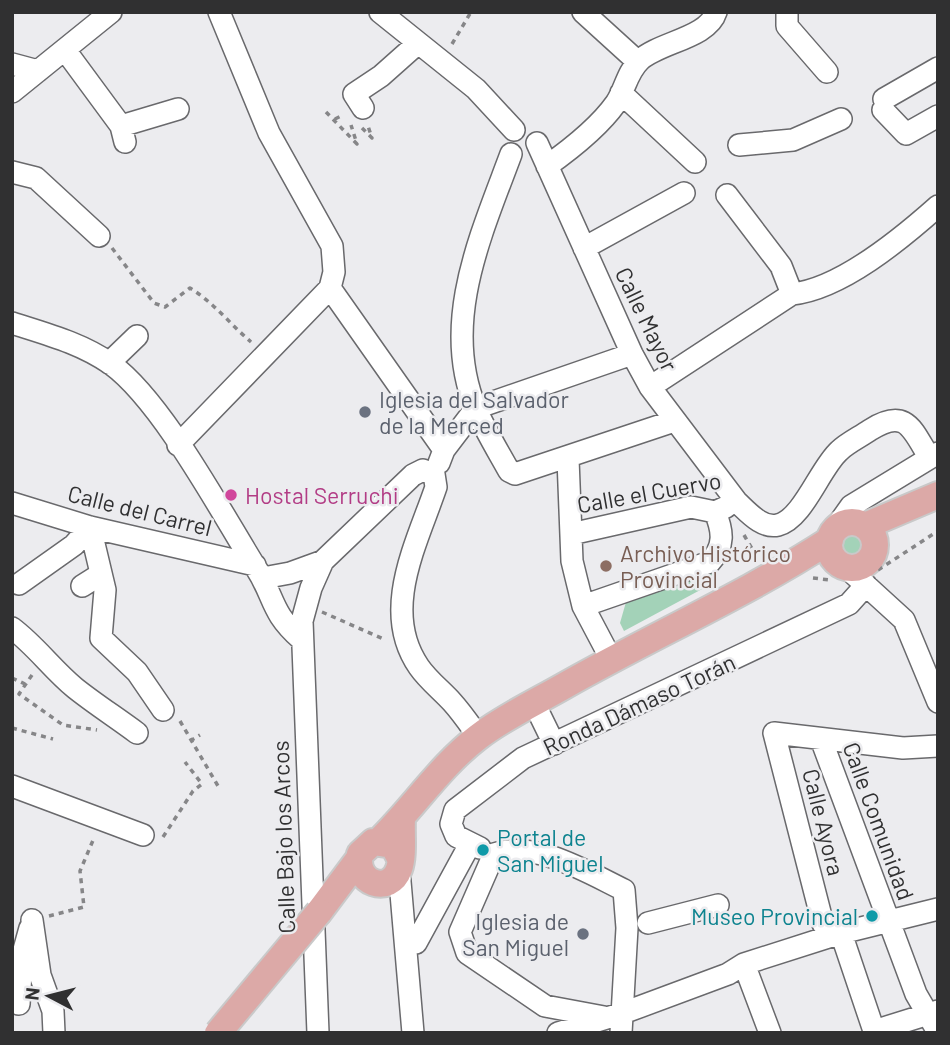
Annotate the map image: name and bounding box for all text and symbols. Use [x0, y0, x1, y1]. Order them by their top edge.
street label: Calle Mayor [610, 262, 684, 376]
place label: Iglesia del Salvador de la Merced [379, 385, 570, 439]
marker: Iglesia del Salvador de la Merced [357, 404, 373, 420]
street label: Calle el Cuervo [575, 466, 723, 518]
street label: Calle del Carrel [65, 479, 215, 541]
place label: Hostal Serruchi [245, 481, 399, 509]
marker: Hostal Serruchi [223, 487, 239, 503]
place label: Archivo Histórico Provincial [620, 539, 791, 593]
marker: Archivo Histórico Provincial [598, 558, 614, 574]
street label: Ronda Dámaso Torán [538, 647, 740, 761]
street label: Calle Comunidad [837, 738, 921, 904]
street label: Calle Bajo los Arcos [266, 740, 300, 934]
street label: Calle Ayora [797, 766, 851, 878]
place label: Portal de San Miguel [497, 823, 604, 877]
marker: Portal de San Miguel [475, 842, 491, 858]
place label: Museo Provincial [691, 902, 858, 930]
place label: Iglesia de San Miguel [462, 907, 569, 961]
marker: Museo Provincial [864, 908, 880, 924]
marker: Iglesia de San Miguel [575, 926, 591, 942]
north arrow [14, 961, 84, 1031]
text: N [19, 986, 44, 1002]

